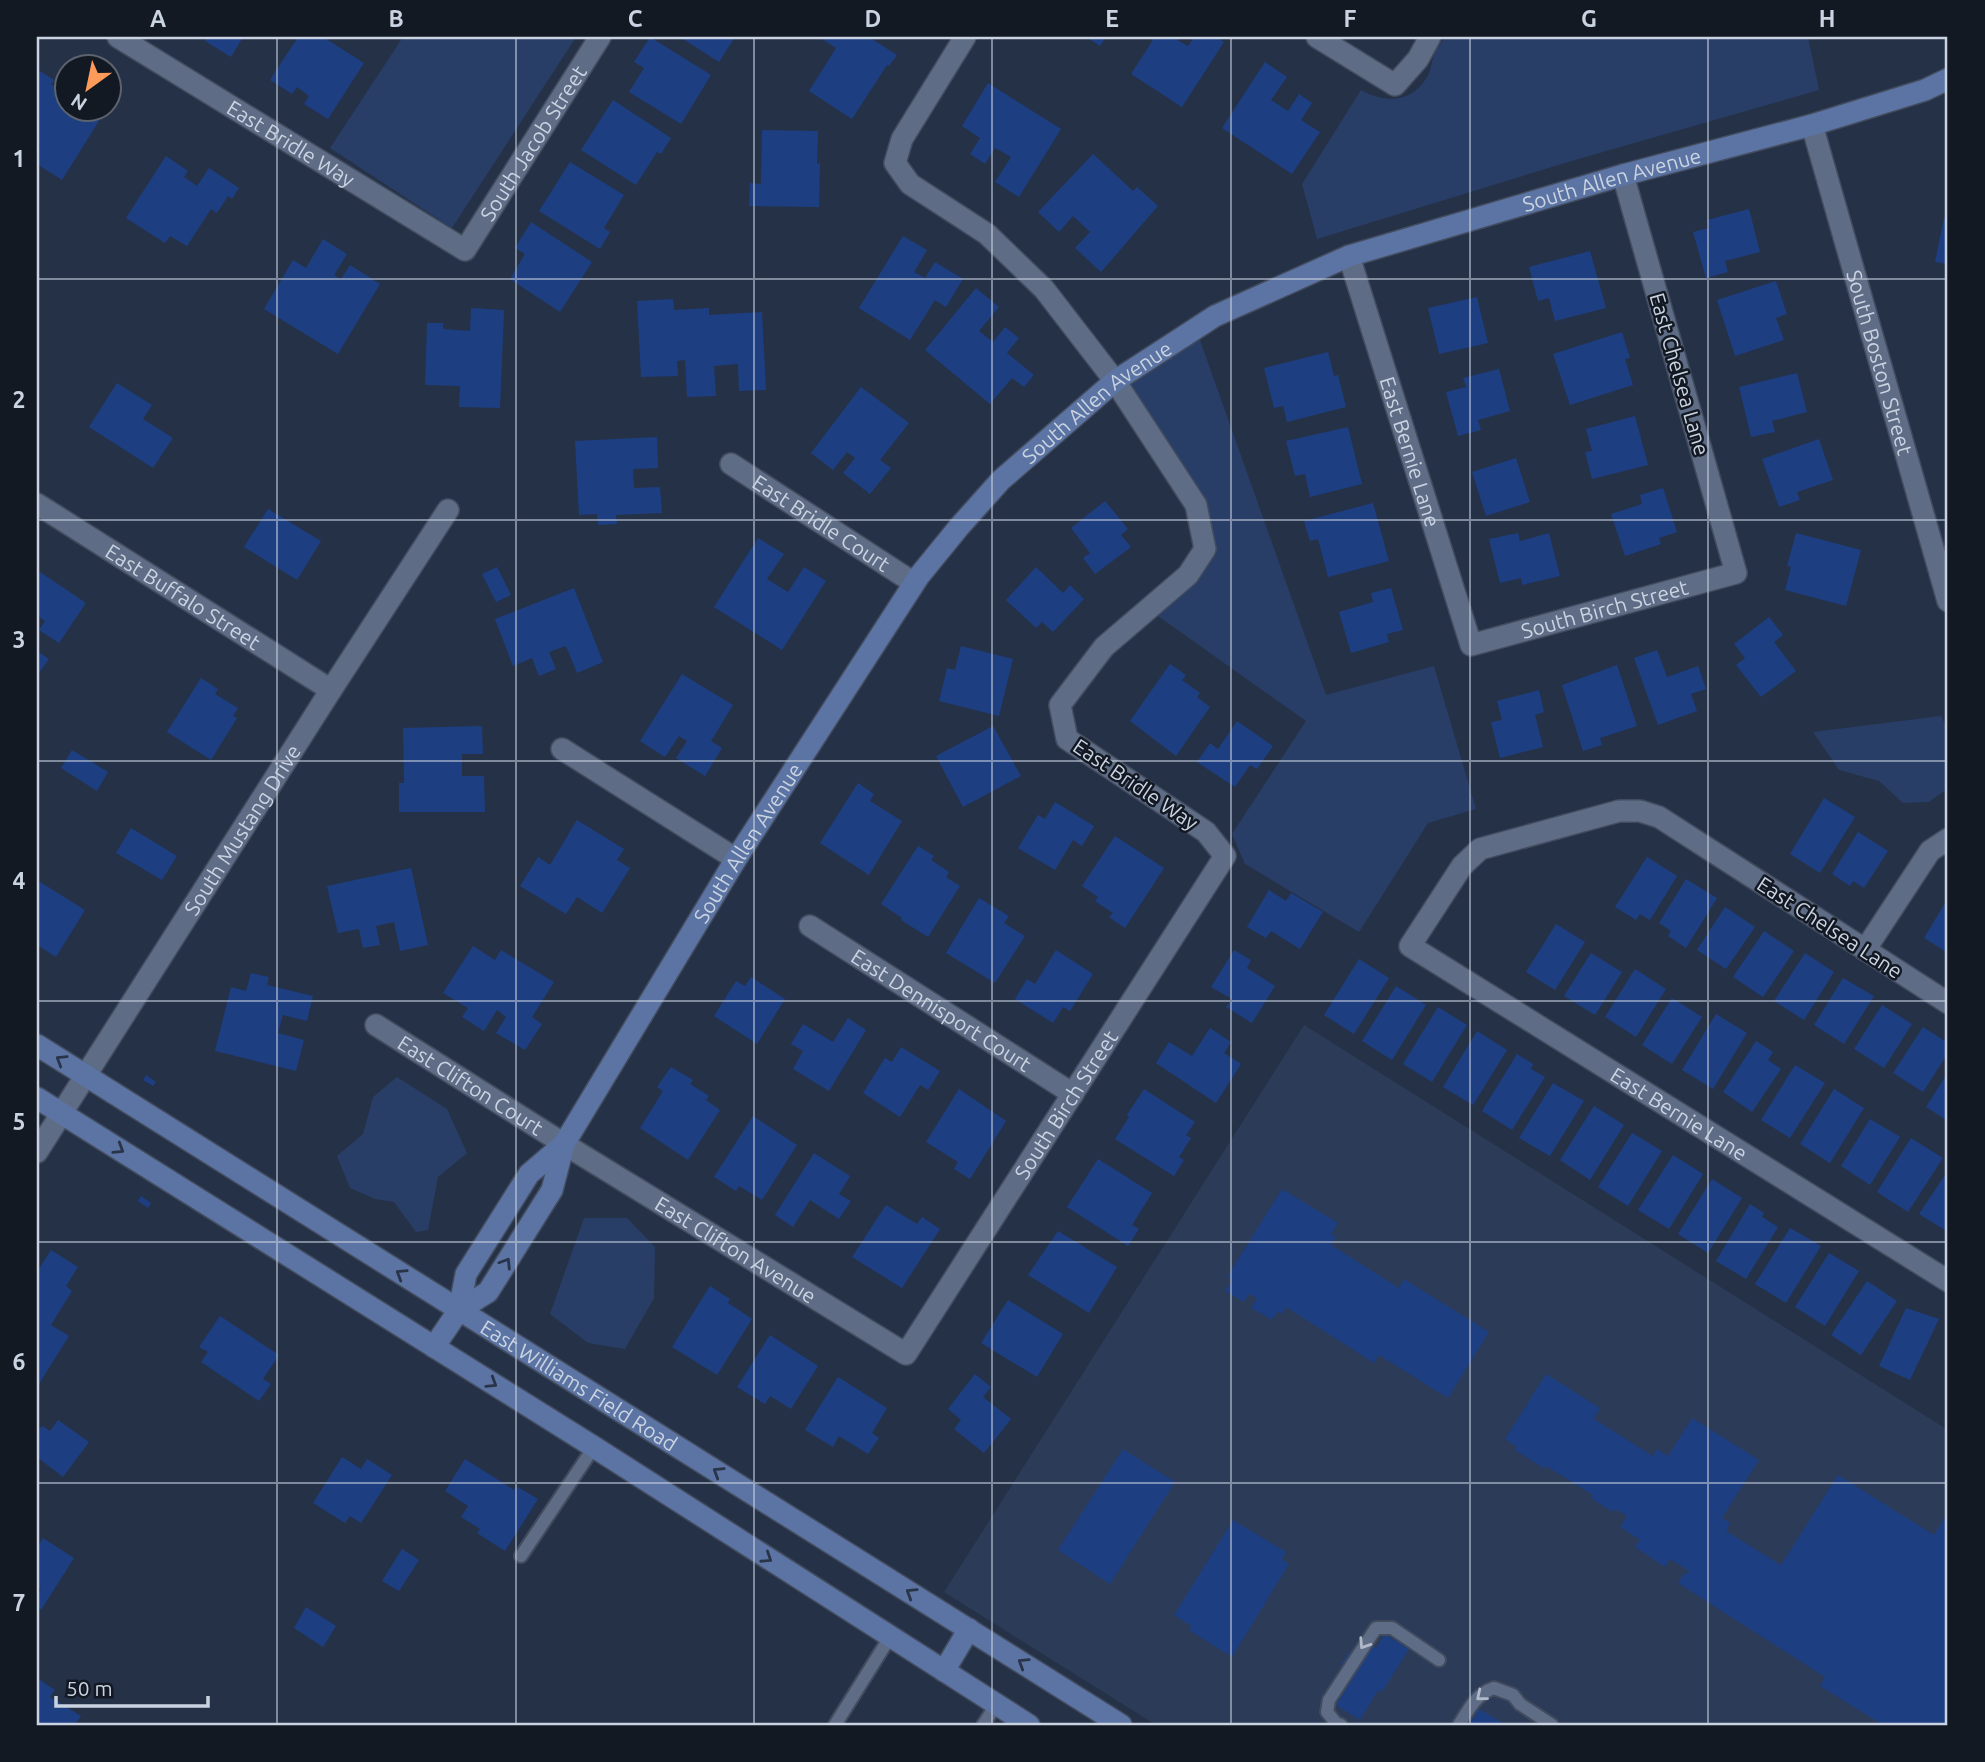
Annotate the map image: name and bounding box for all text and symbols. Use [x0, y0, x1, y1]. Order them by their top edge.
text: A [150, 6, 166, 31]
text: B [388, 6, 404, 31]
text: C [628, 6, 643, 31]
text: D [865, 6, 881, 31]
text: E [1105, 6, 1119, 31]
text: F [1344, 6, 1357, 31]
text: G [1581, 6, 1597, 31]
text: H [1819, 6, 1835, 31]
north arrow [52, 52, 122, 122]
street label: South Jacob Street [475, 61, 591, 225]
text: N [67, 89, 91, 115]
street label: East Bridle Way [223, 95, 359, 191]
street label: South Allen Avenue [1520, 143, 1703, 216]
text: 1 [13, 146, 25, 171]
street label: South Boston Street [1842, 267, 1918, 458]
street label: East Chelsea Lane [1645, 290, 1715, 458]
street label: South Allen Avenue [1017, 336, 1176, 468]
street label: East Bernie Lane [1376, 373, 1445, 530]
text: 2 [13, 387, 25, 412]
street label: East Bridle Court [748, 470, 895, 576]
street label: East Buffalo Street [101, 539, 265, 654]
street label: South Birch Street [1518, 575, 1691, 643]
text: 3 [13, 627, 25, 652]
street label: East Bridle Way [1069, 733, 1203, 835]
street label: South Mustang Drive [179, 740, 305, 919]
street label: South Allen Avenue [688, 758, 807, 927]
text: 4 [13, 868, 26, 893]
street label: East Chelsea Lane [1753, 871, 1907, 983]
street label: East Dennisport Court [847, 944, 1036, 1076]
street label: South Birch Street [1009, 1026, 1122, 1184]
street label: East Clifton Court [394, 1030, 548, 1140]
one-way arrow [55, 1055, 68, 1068]
street label: East Bernie Lane [1607, 1062, 1752, 1165]
text: 5 [13, 1109, 25, 1134]
one-way arrow [111, 1141, 124, 1154]
street label: East Clifton Avenue [651, 1191, 821, 1308]
one-way arrow [498, 1258, 511, 1271]
one-way arrow [396, 1269, 409, 1282]
street label: East Williams Field Road [476, 1314, 682, 1456]
text: 6 [13, 1349, 26, 1374]
one-way arrow [484, 1375, 497, 1388]
one-way arrow [713, 1468, 726, 1481]
one-way arrow [759, 1549, 772, 1562]
one-way arrow [905, 1589, 918, 1602]
text: 7 [13, 1590, 25, 1615]
one-way arrow [1360, 1636, 1373, 1649]
one-way arrow [1017, 1659, 1030, 1672]
scale bar [56, 1664, 208, 1708]
text: 50 m [66, 1676, 113, 1700]
one-way arrow [1477, 1688, 1489, 1701]

